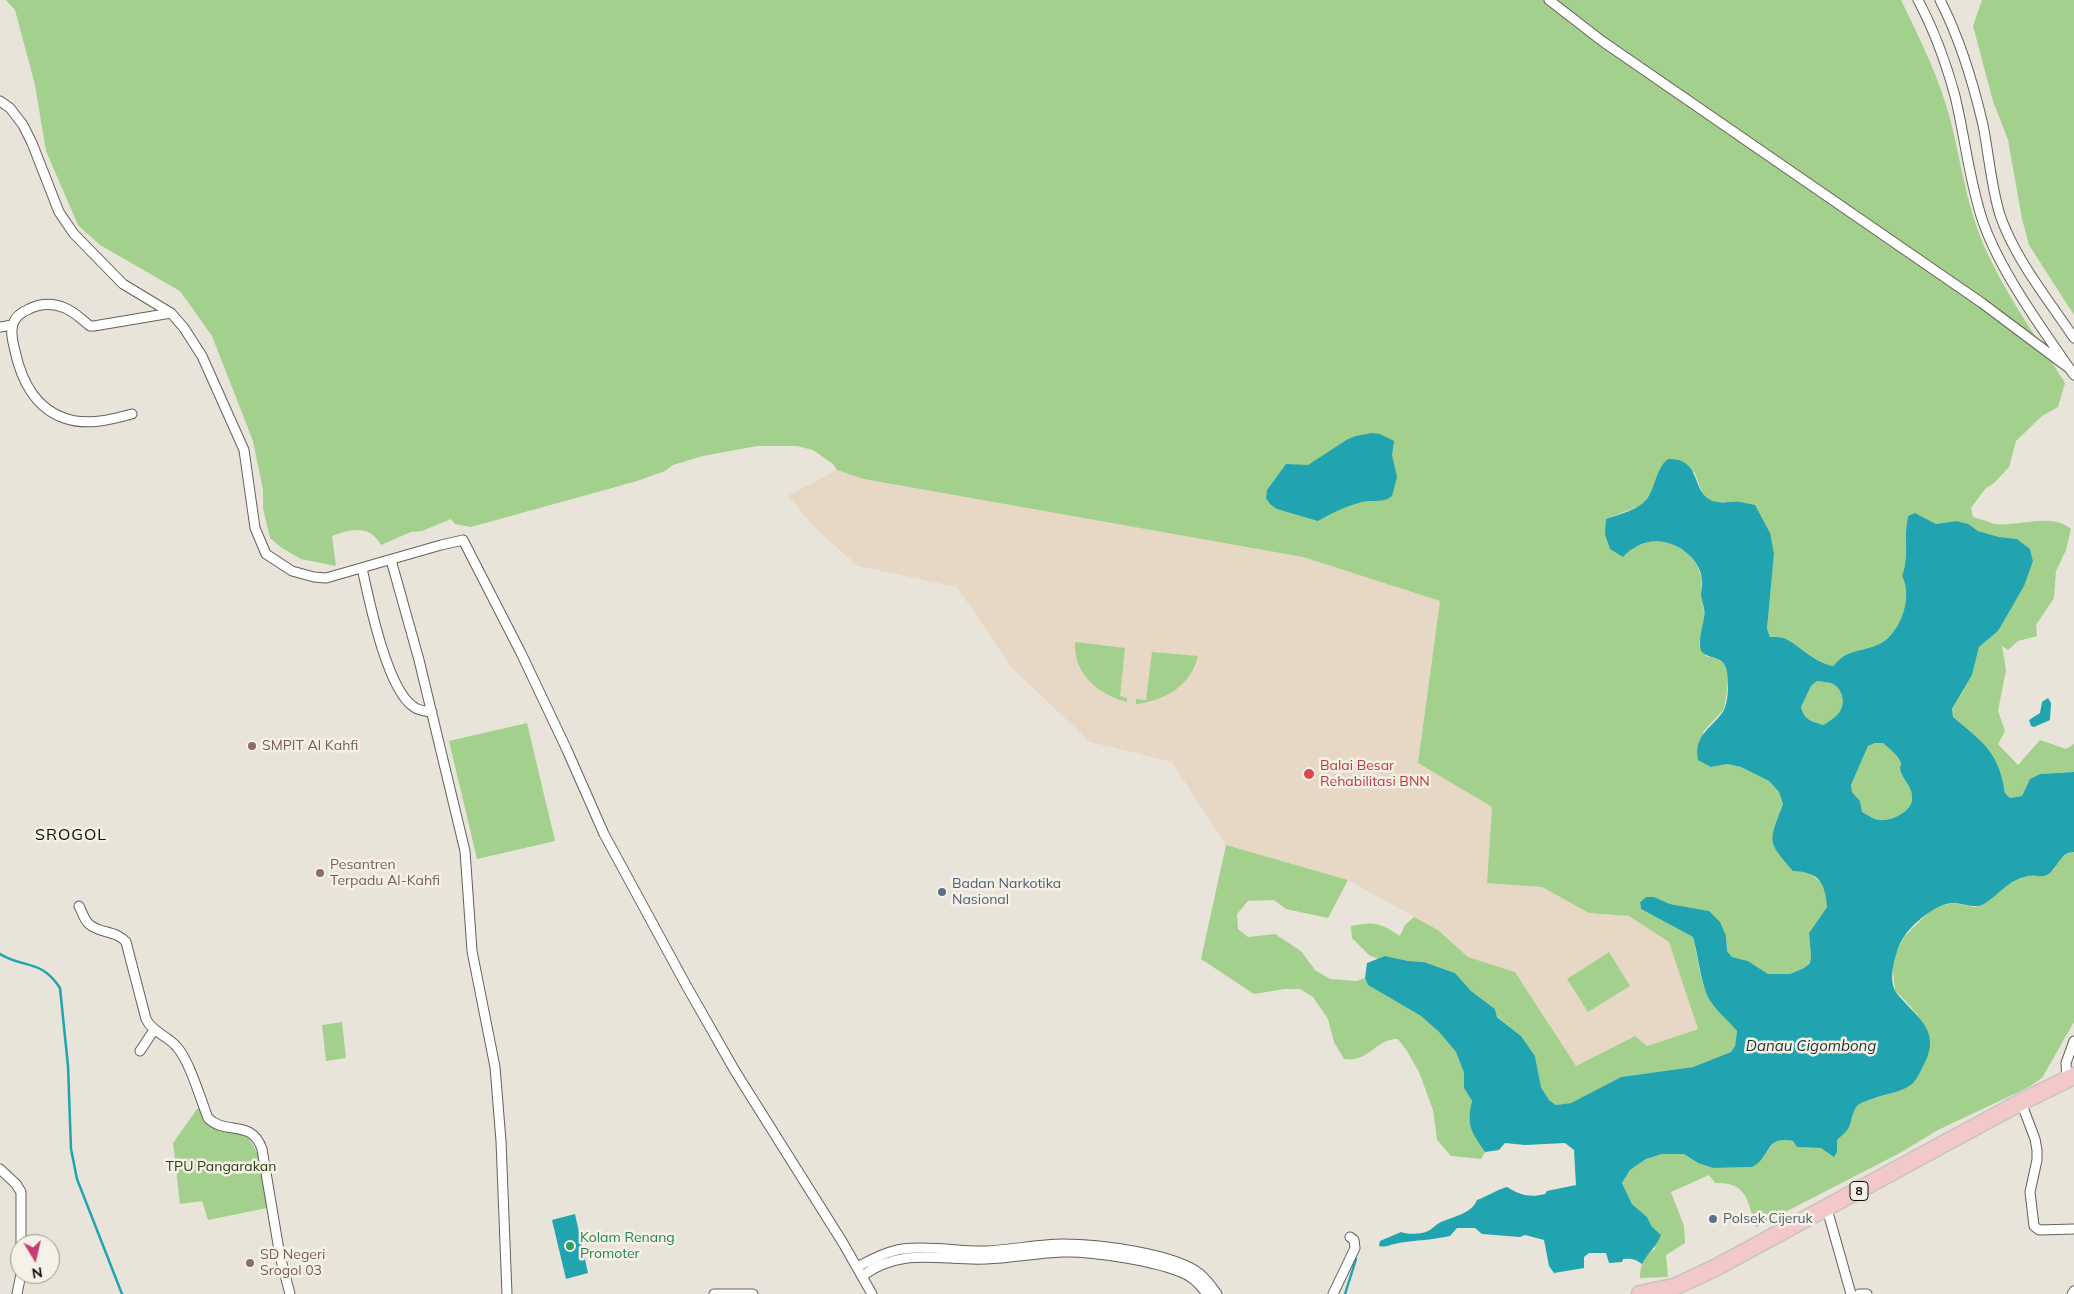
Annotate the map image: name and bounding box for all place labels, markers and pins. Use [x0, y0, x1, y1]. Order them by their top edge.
place label: SMPIT Al Kahfi [262, 738, 358, 754]
marker: SMPIT Al Kahfi [246, 740, 258, 752]
place label: Balai Besar Rehabilitasi BNN [1320, 758, 1430, 790]
marker: Balai Besar Rehabilitasi BNN [1302, 767, 1316, 781]
place label: Pesantren Terpadu Al-Kahfi [330, 857, 440, 890]
marker: Pesantren Terpadu Al-Kahfi [314, 867, 326, 879]
place label: Badan Narkotika Nasional [952, 876, 1061, 909]
marker: Badan Narkotika Nasional [936, 886, 948, 898]
place label: Polsek Cijeruk [1723, 1211, 1813, 1227]
marker: Polsek Cijeruk [1707, 1213, 1719, 1225]
place label: Kolam Renang Promoter [580, 1230, 675, 1262]
marker: Kolam Renang Promoter [564, 1240, 576, 1252]
place label: SD Negeri Srogol 03 [260, 1247, 325, 1280]
marker: SD Negeri Srogol 03 [244, 1257, 256, 1269]

